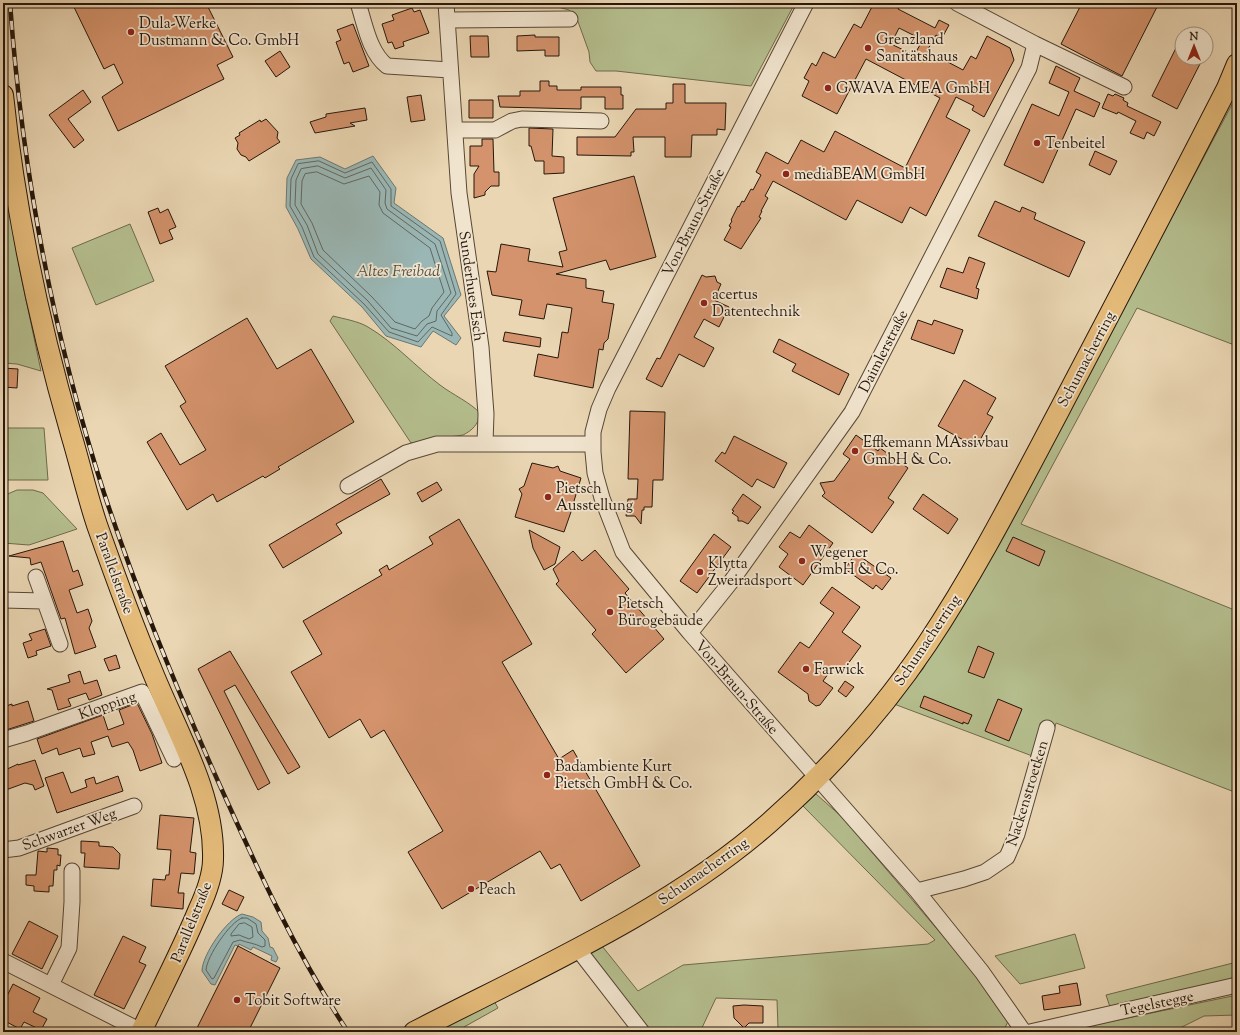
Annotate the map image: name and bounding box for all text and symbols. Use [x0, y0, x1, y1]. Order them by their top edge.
place label: Dula-Werke Dustmann & Co. GmbH [139, 14, 299, 52]
north arrow [1174, 26, 1214, 66]
marker: Dula-Werke Dustmann & Co. GmbH [126, 27, 136, 37]
text: N [1189, 29, 1199, 45]
place label: Grenzland Sanitätshaus [876, 30, 958, 68]
marker: Grenzland Sanitätshaus [863, 43, 873, 53]
place label: GWAVA EMEA GmbH [836, 79, 990, 100]
marker: GWAVA EMEA GmbH [823, 83, 833, 93]
place label: Tenbeitel [1045, 134, 1106, 155]
marker: Tenbeitel [1032, 138, 1042, 148]
street label: Von-Braun-Straße [658, 165, 731, 280]
place label: mediaBEAM GmbH [794, 165, 925, 186]
marker: mediaBEAM GmbH [781, 169, 791, 179]
street label: Sunderhues Esch [452, 230, 489, 343]
water label: Altes Freibad [356, 261, 440, 284]
place label: acertus Datentechnik [712, 285, 800, 323]
marker: acertus Datentechnik [699, 298, 709, 308]
street label: Daimlerstraße [854, 307, 914, 397]
street label: Schumacherring [1053, 308, 1121, 411]
place label: Effkemann MAssivbau GmbH & Co. [863, 433, 1009, 471]
marker: Effkemann MAssivbau GmbH & Co. [850, 446, 860, 456]
place label: Pietsch Ausstellung [556, 479, 633, 517]
marker: Pietsch Ausstellung [543, 492, 553, 502]
street label: Parallelstraße [89, 530, 138, 617]
place label: Wegener GmbH & Co. [810, 543, 898, 581]
place label: Klytta Zweiradsport [708, 554, 792, 592]
marker: Wegener GmbH & Co. [797, 556, 807, 566]
marker: Klytta Zweiradsport [695, 567, 705, 577]
street label: Schumacherring [890, 591, 967, 691]
place label: Pietsch Bürogebäude [618, 594, 703, 632]
marker: Pietsch Bürogebäude [605, 607, 615, 617]
street label: Von-Braun-Straße [689, 636, 783, 740]
place label: Farwick [814, 660, 865, 681]
marker: Farwick [801, 664, 811, 674]
street label: Klopping [76, 687, 139, 726]
street label: Nackenstroetken [1002, 738, 1055, 849]
place label: Badambiente Kurt Pietsch GmbH & Co. [555, 757, 693, 795]
marker: Badambiente Kurt Pietsch GmbH & Co. [542, 770, 552, 780]
street label: Schwarzer Weg [19, 804, 120, 857]
street label: Schumacherring [654, 833, 753, 911]
street label: Parallelstraße [167, 879, 218, 966]
place label: Peach [479, 880, 516, 901]
marker: Peach [466, 884, 476, 894]
street label: Tegelstegge [1119, 986, 1196, 1022]
place label: Tobit Software [245, 991, 341, 1012]
marker: Tobit Software [232, 995, 242, 1005]

